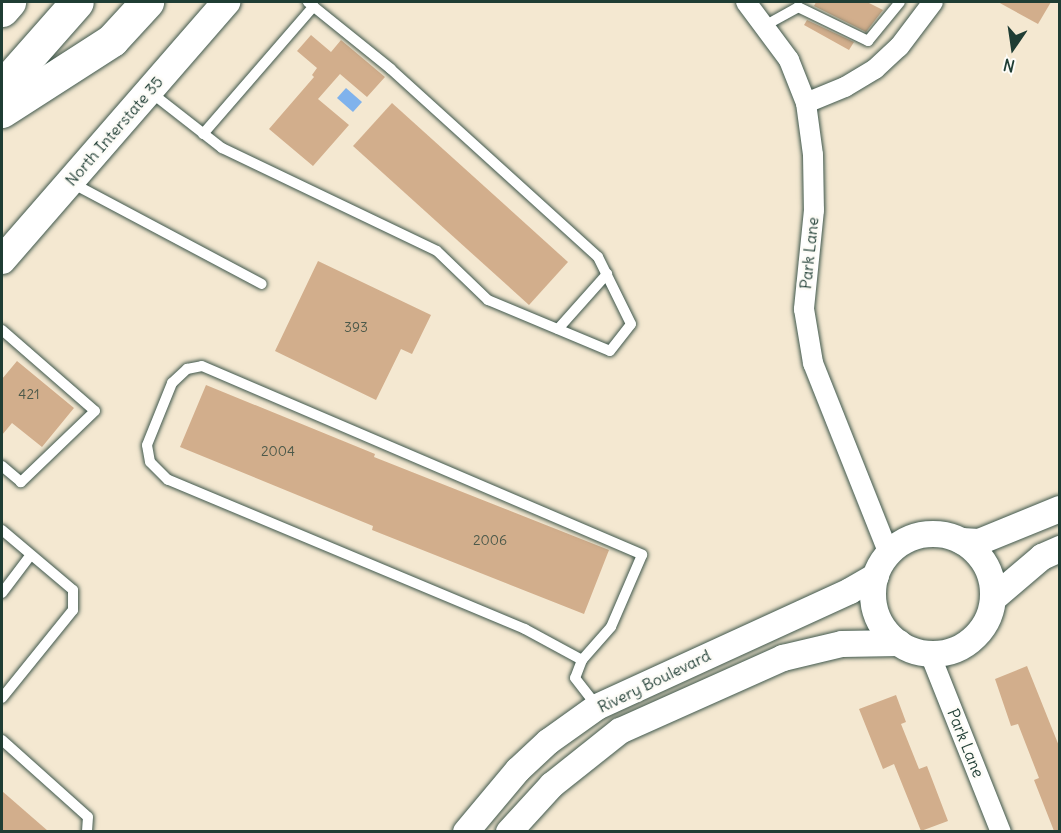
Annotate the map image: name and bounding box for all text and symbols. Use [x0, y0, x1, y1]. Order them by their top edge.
north arrow [983, 18, 1043, 78]
text: N [1001, 55, 1017, 77]
street label: North Interstate 35 [61, 72, 167, 190]
street label: Park Lane [796, 216, 822, 290]
house number: 393 [344, 319, 368, 335]
house number: 421 [18, 386, 40, 402]
house number: 2004 [261, 443, 295, 459]
house number: 2006 [473, 532, 507, 548]
street label: Rivery Boulevard [594, 645, 714, 717]
street label: Park Lane [944, 706, 988, 780]

